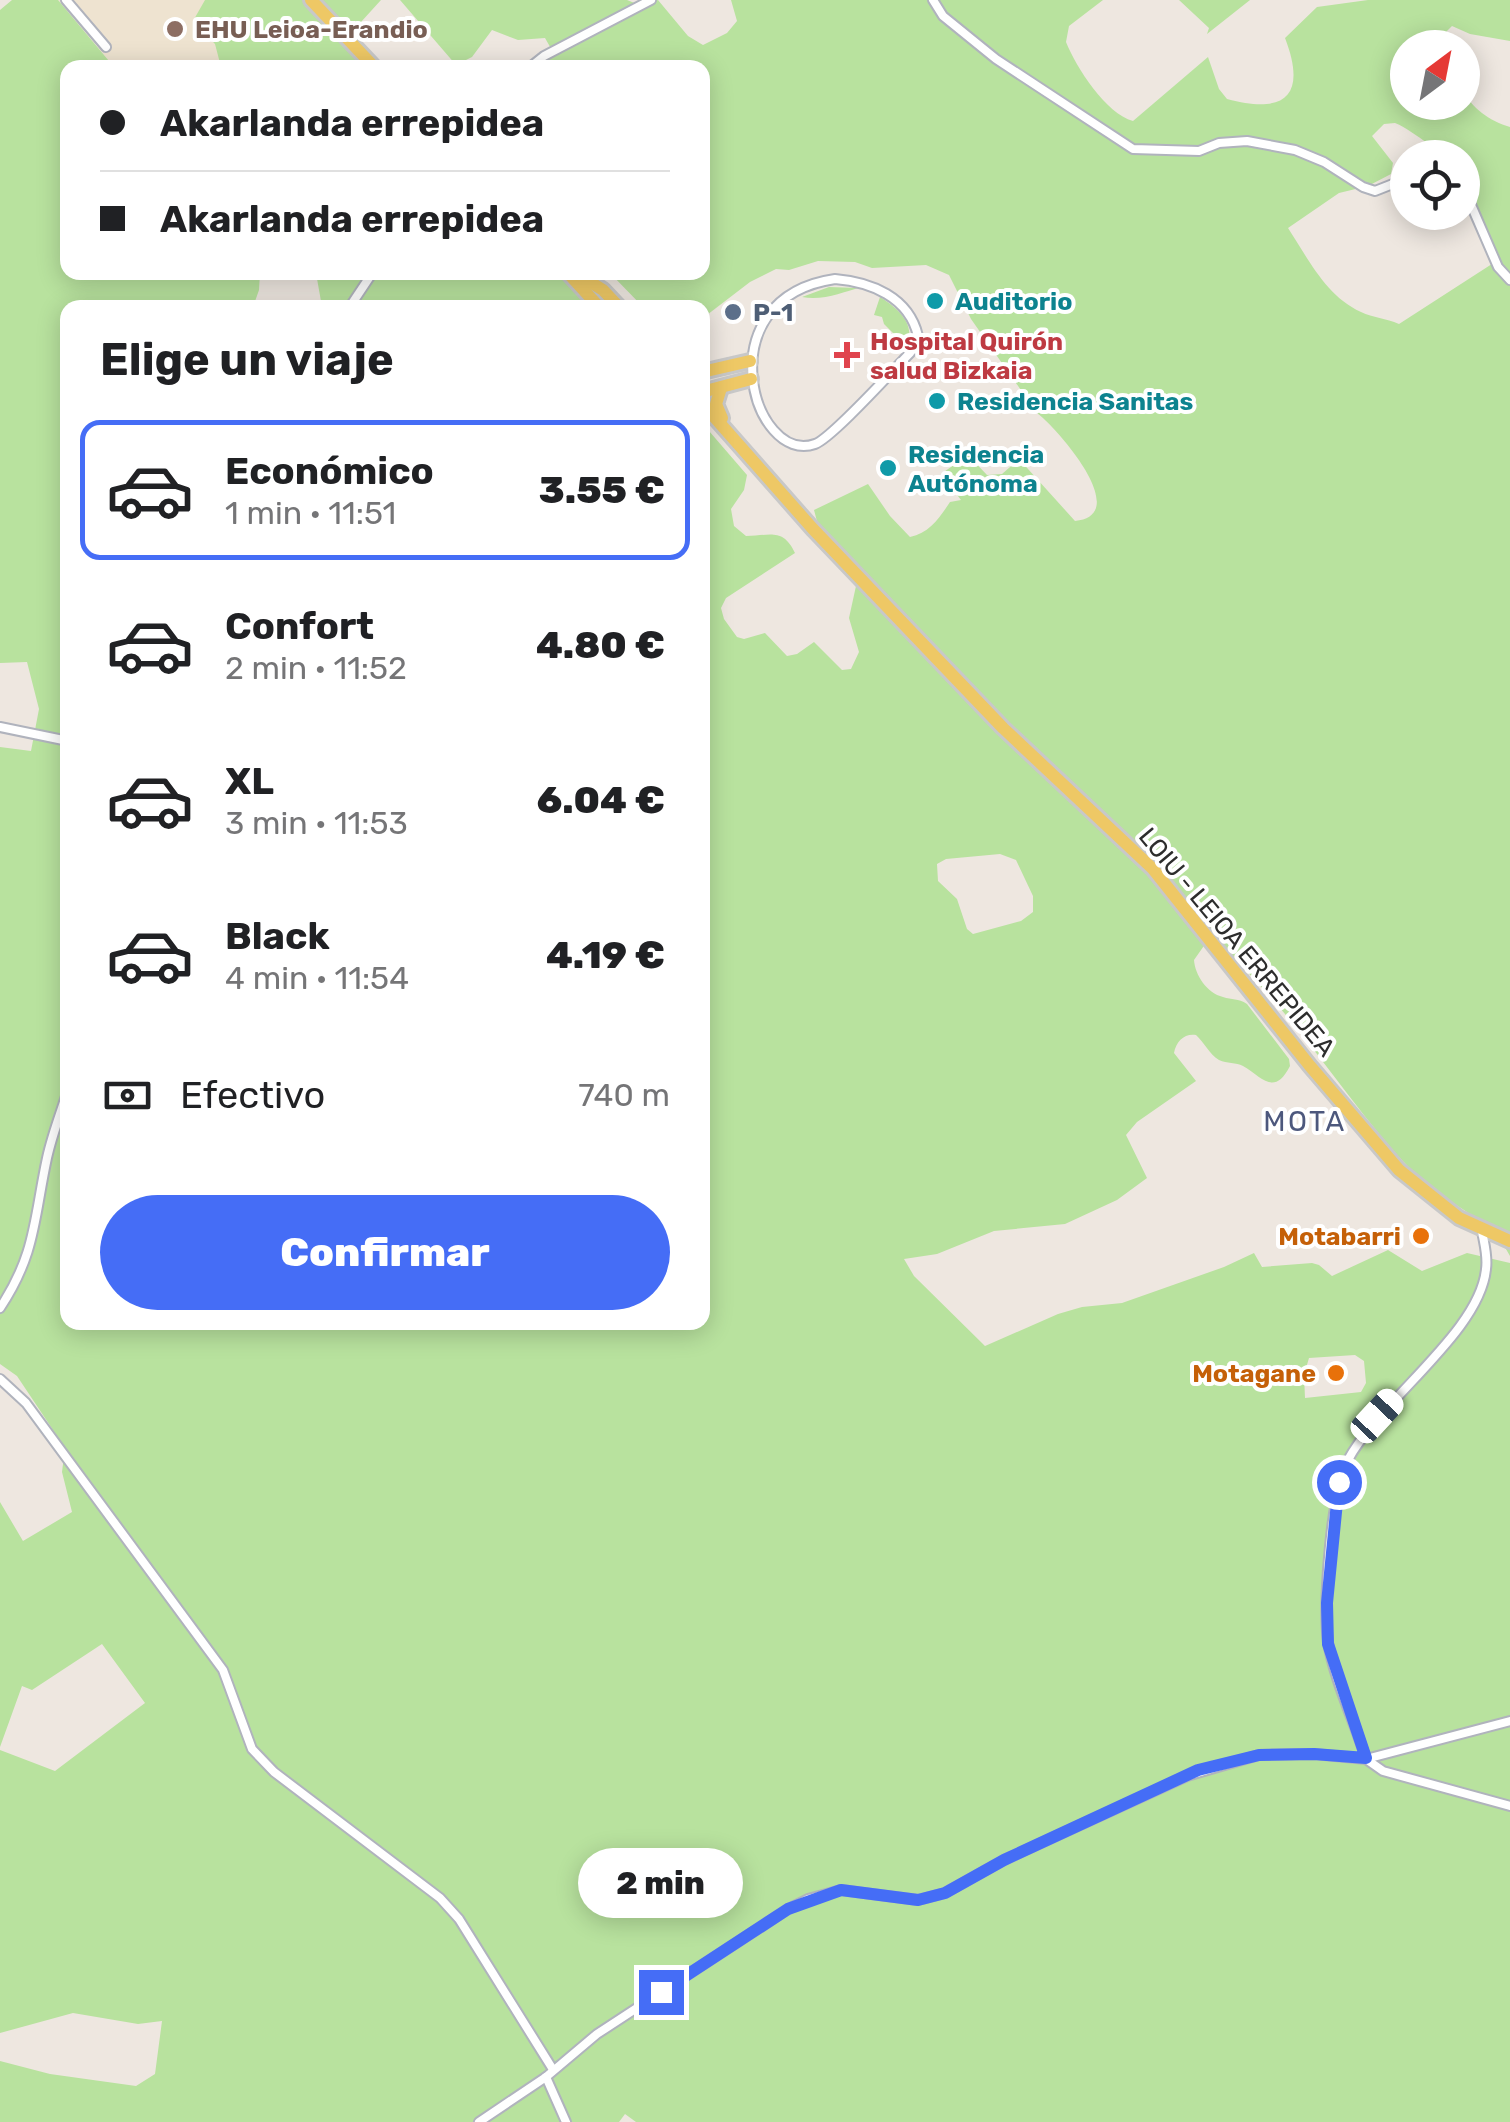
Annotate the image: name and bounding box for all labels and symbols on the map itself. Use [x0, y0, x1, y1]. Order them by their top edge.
place label: EHU Leioa-Erandio [195, 15, 428, 44]
marker: EHU Leioa-Erandio [164, 18, 186, 40]
north arrow [1390, 30, 1480, 120]
place label: Auditorio [955, 287, 1072, 316]
marker: Auditorio [924, 290, 946, 312]
place label: P-1 [753, 298, 793, 327]
marker: P-1 [722, 301, 744, 323]
place label: Hospital Quirón salud Bizkaia [870, 327, 1063, 385]
marker: Hospital Quirón salud Bizkaia [834, 342, 860, 368]
place label: Residencia Sanitas [957, 387, 1194, 416]
marker: Residencia Sanitas [926, 390, 948, 412]
place label: Residencia Autónoma [908, 440, 1044, 498]
marker: Residencia Autónoma [877, 457, 899, 479]
street label: LOIU - LEIOA ERREPIDEA [1133, 822, 1341, 1062]
district label: MOTA [1263, 1105, 1347, 1138]
place label: Motabarri [1278, 1222, 1401, 1251]
marker: Motabarri [1410, 1225, 1432, 1247]
place label: Motagane [1192, 1359, 1316, 1388]
marker: Motagane [1325, 1362, 1347, 1384]
car [1346, 1384, 1408, 1448]
route start [1317, 1460, 1362, 1505]
callout: 2 min [578, 1847, 744, 1917]
route end [639, 1970, 684, 2015]

